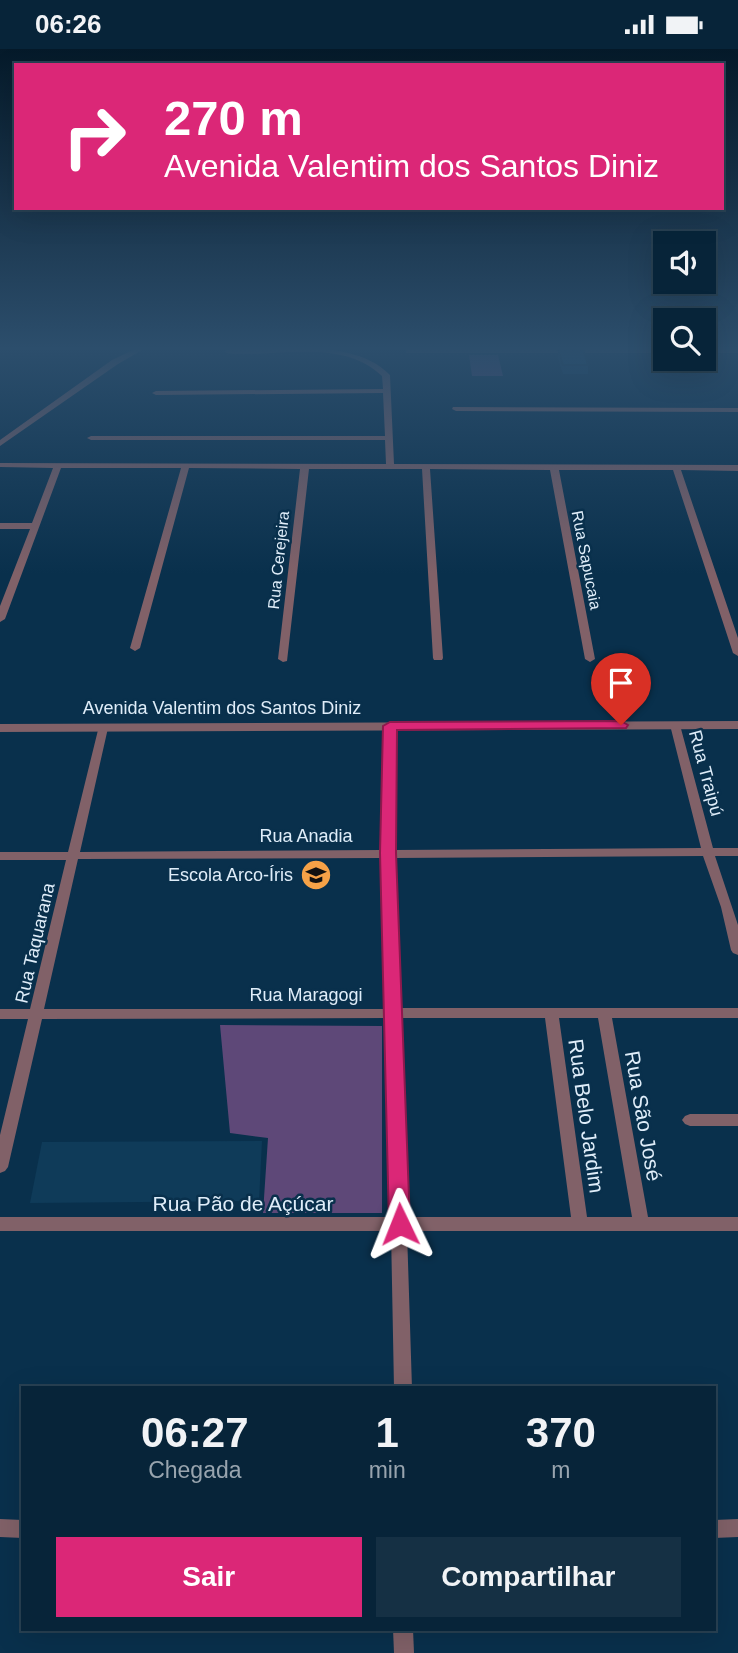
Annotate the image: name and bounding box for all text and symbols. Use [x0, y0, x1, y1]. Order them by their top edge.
text: 06:26 [35, 9, 102, 39]
icon: right [49, 91, 140, 182]
text: 270 m [164, 91, 303, 145]
text: Avenida Valentim dos Santos Diniz [164, 148, 659, 184]
map controls [653, 231, 716, 371]
button: sound [653, 231, 716, 294]
button: search [653, 308, 716, 371]
street label: Rua Sapucaia [569, 509, 604, 611]
street label: Rua Cerejeira [265, 510, 292, 610]
pin [591, 653, 651, 725]
icon: arrive [602, 664, 640, 702]
street label: Avenida Valentim dos Santos Diniz [83, 698, 361, 718]
street label: Rua Traipú [685, 728, 727, 818]
street label: Rua Anadia [259, 826, 354, 846]
school or university icon: Escola Arco-Íris [299, 858, 333, 892]
place label: Escola Arco-Íris [168, 865, 293, 885]
street label: Rua Taquarana [11, 880, 59, 1005]
street label: Rua Maragogi [249, 985, 363, 1005]
street label: Rua Belo Jardim [564, 1037, 609, 1194]
street label: Rua São José [621, 1049, 666, 1183]
position arrow [363, 1187, 437, 1261]
street label: Rua Pão de Açúcar [153, 1192, 333, 1215]
text: 06:27 [141, 1409, 249, 1456]
text: 1 [375, 1409, 399, 1456]
text: 370 [526, 1409, 596, 1456]
text: Chegada [148, 1457, 242, 1483]
text: min [369, 1457, 406, 1483]
text: m [551, 1457, 570, 1483]
button: Sair [56, 1537, 362, 1617]
button: Compartilhar [376, 1537, 681, 1617]

